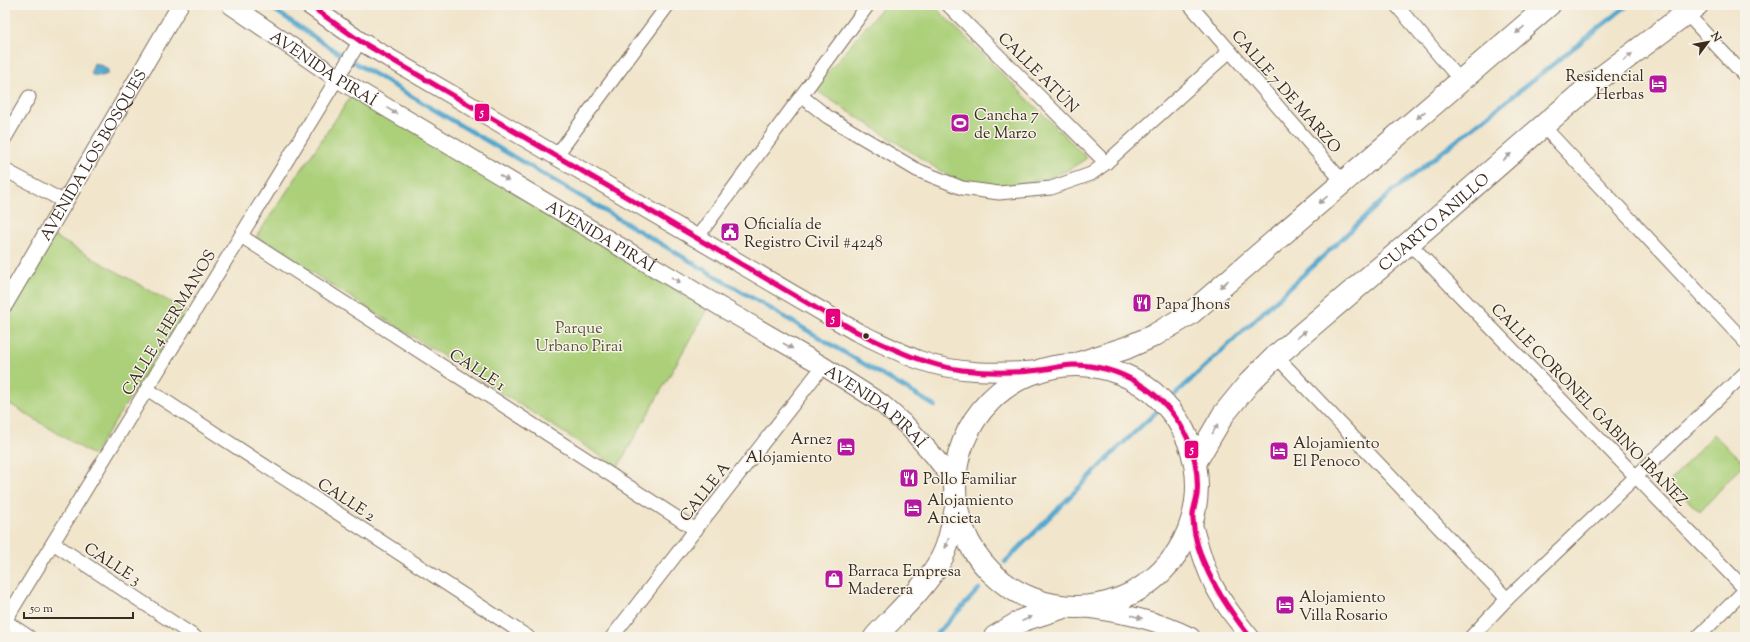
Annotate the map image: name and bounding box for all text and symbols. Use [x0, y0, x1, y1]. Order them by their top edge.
north arrow [1688, 22, 1728, 62]
street label: AVENIDA PIRAÍ [264, 26, 380, 113]
street label: CALLE 7 DE MARZO [1225, 26, 1345, 159]
one-way arrow [1514, 26, 1525, 35]
street label: CALLE ATÚN [992, 27, 1084, 120]
text: N [1706, 28, 1725, 45]
one-way arrow [1623, 53, 1634, 61]
street label: AVENIDA LOS BOSQUES [35, 66, 154, 246]
place label: Residencial Herbas [1566, 66, 1645, 107]
hotel icon: Residencial Herbas [1647, 73, 1669, 95]
line badge: 5 [474, 103, 490, 122]
text: 5 [479, 105, 484, 121]
place label: Cancha 7 de Marzo [974, 105, 1039, 146]
one-way arrow [386, 108, 398, 115]
one-way arrow [1416, 111, 1426, 120]
sports icon: Cancha 7 de Marzo [949, 112, 971, 134]
one-way arrow [1501, 153, 1512, 162]
street label: CUARTO ANILLO [1374, 169, 1496, 278]
one-way arrow [498, 174, 510, 181]
one-way arrow [1317, 195, 1328, 204]
street label: AVENIDA PIRAÍ [541, 196, 659, 279]
place label: Oficialía de Registro Civil #4248 [744, 214, 883, 255]
public building icon: Oficialía de Registro Civil #4248 [719, 221, 741, 243]
street label: CALLE 4 HERMANOS [117, 246, 223, 401]
one-way arrow [671, 276, 681, 284]
one-way arrow [1218, 280, 1229, 289]
restaurant icon: Papa Jhons [1131, 292, 1153, 314]
place label: Papa Jhons [1156, 294, 1230, 317]
street label: CALLE CORONEL GABINO IBAÑEZ [1485, 299, 1692, 512]
line badge: 5 [825, 308, 841, 328]
text: 5 [830, 311, 835, 327]
park label: Parque Urbano Pirai [535, 318, 623, 359]
one-way arrow [1297, 330, 1308, 339]
unlabelled marker [861, 331, 871, 341]
one-way arrow [782, 342, 794, 349]
street label: CALLE 1 [444, 344, 510, 398]
street label: AVENIDA PIRAÍ [819, 361, 930, 454]
one-way arrow [1211, 423, 1218, 435]
place label: Arnez Alojamiento [746, 429, 832, 470]
place label: Alojamiento El Penoco [1293, 433, 1380, 474]
hotel icon: Arnez Alojamiento [835, 436, 857, 458]
line badge: 5 [1184, 440, 1199, 459]
hotel icon: Alojamiento El Penoco [1268, 440, 1290, 462]
text: 5 [1189, 442, 1194, 458]
street label: CALLE A [675, 458, 737, 527]
restaurant icon: Pollo Familiar [898, 467, 920, 489]
place label: Pollo Familiar [923, 469, 1017, 492]
street label: CALLE 2 [312, 474, 380, 529]
place label: Alojamiento Ancieta [927, 490, 1014, 531]
hotel icon: Alojamiento Ancieta [902, 497, 924, 519]
one-way arrow [944, 537, 950, 549]
street label: CALLE 3 [79, 538, 145, 592]
place label: Barraca Empresa Maderera [848, 561, 962, 602]
shop icon: Barraca Empresa Maderera [823, 568, 845, 590]
place label: Alojamiento Villa Rosario [1299, 587, 1388, 628]
scale bar [24, 594, 133, 620]
hotel icon: Alojamiento Villa Rosario [1274, 594, 1296, 616]
text: 50 m [29, 600, 53, 618]
one-way arrow [1132, 614, 1144, 620]
one-way arrow [1021, 616, 1033, 622]

